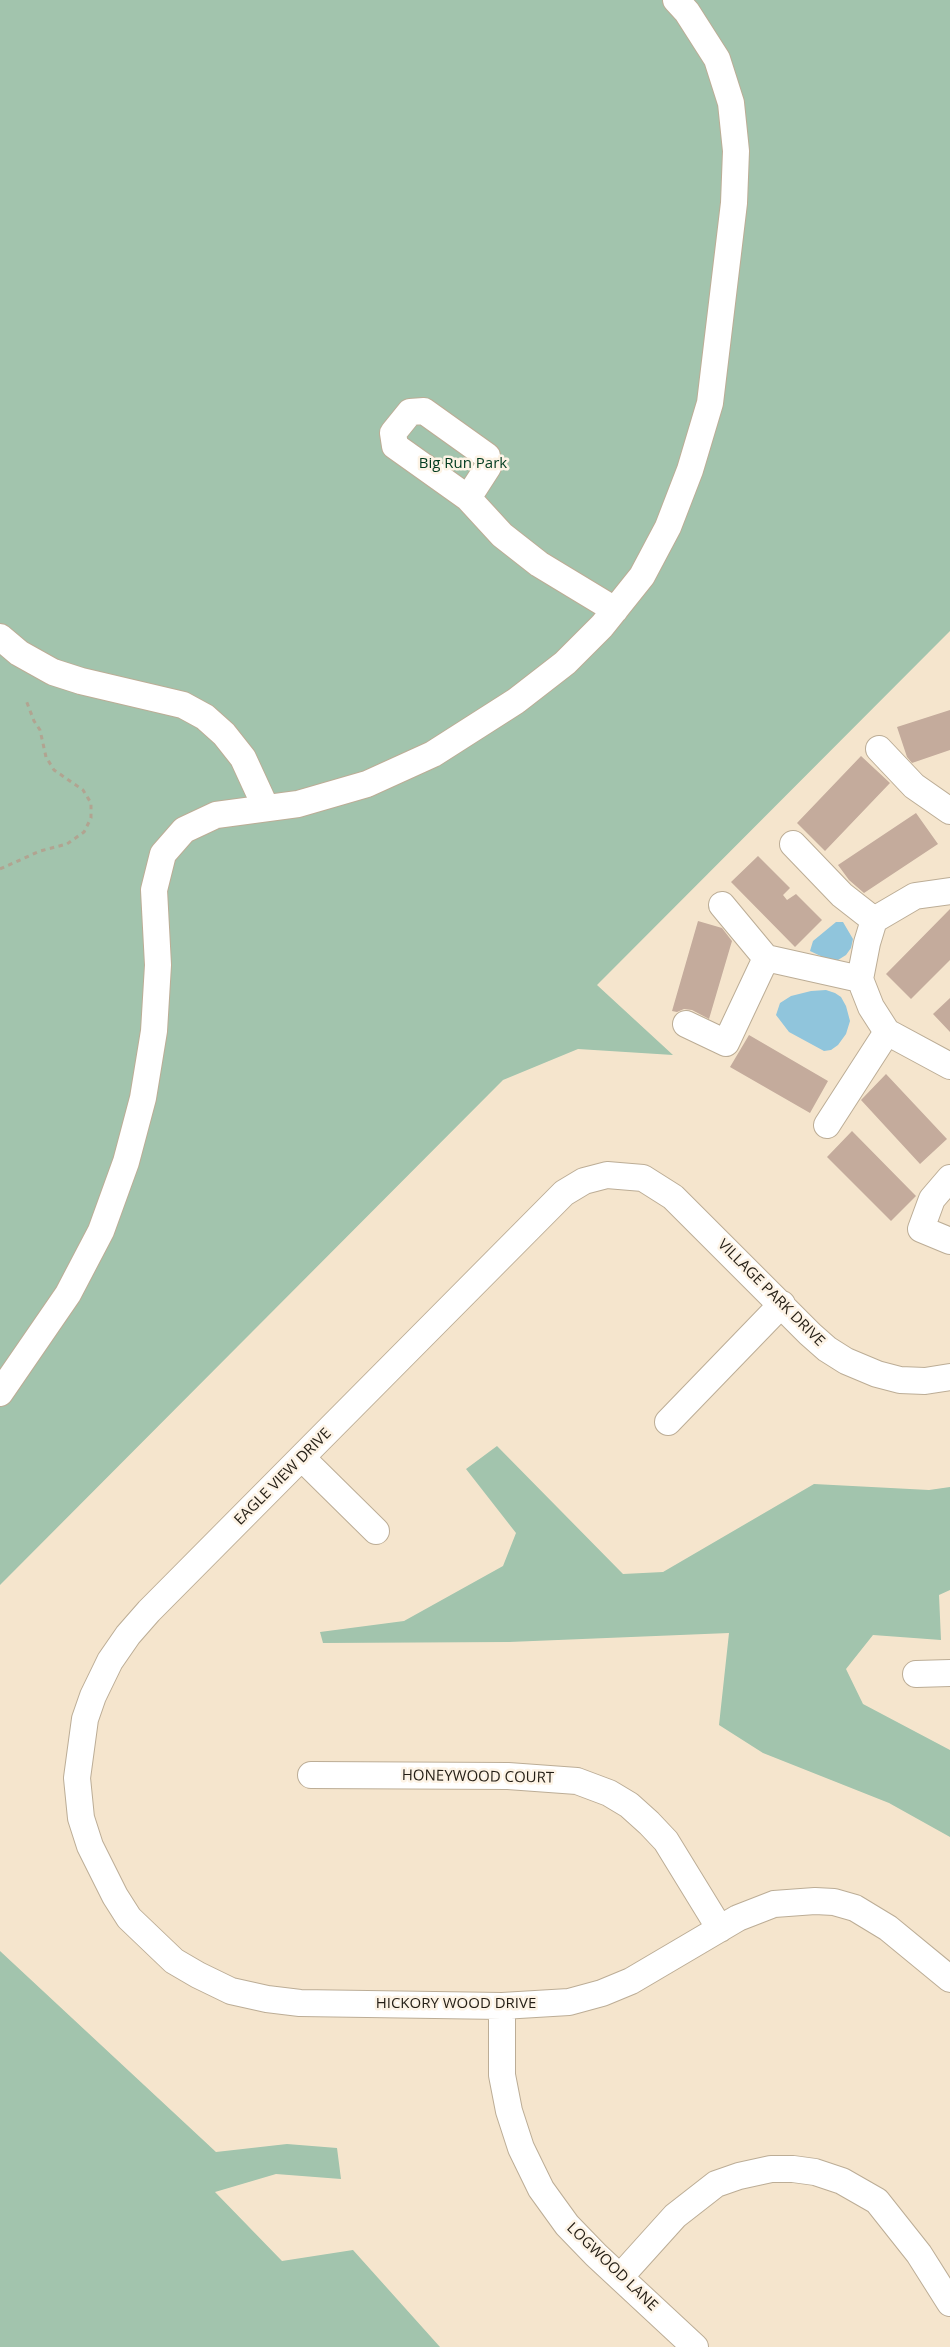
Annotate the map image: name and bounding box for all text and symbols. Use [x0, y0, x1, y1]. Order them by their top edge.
park label: Big Run Park [419, 455, 507, 473]
street label: VILLAGE PARK DRIVE [714, 1236, 828, 1350]
street label: EAGLE VIEW DRIVE [231, 1425, 335, 1529]
street label: HONEYWOOD COURT [402, 1767, 554, 1787]
street label: HICKORY WOOD DRIVE [376, 1995, 536, 2013]
street label: LOGWOOD LANE [563, 2219, 661, 2315]

